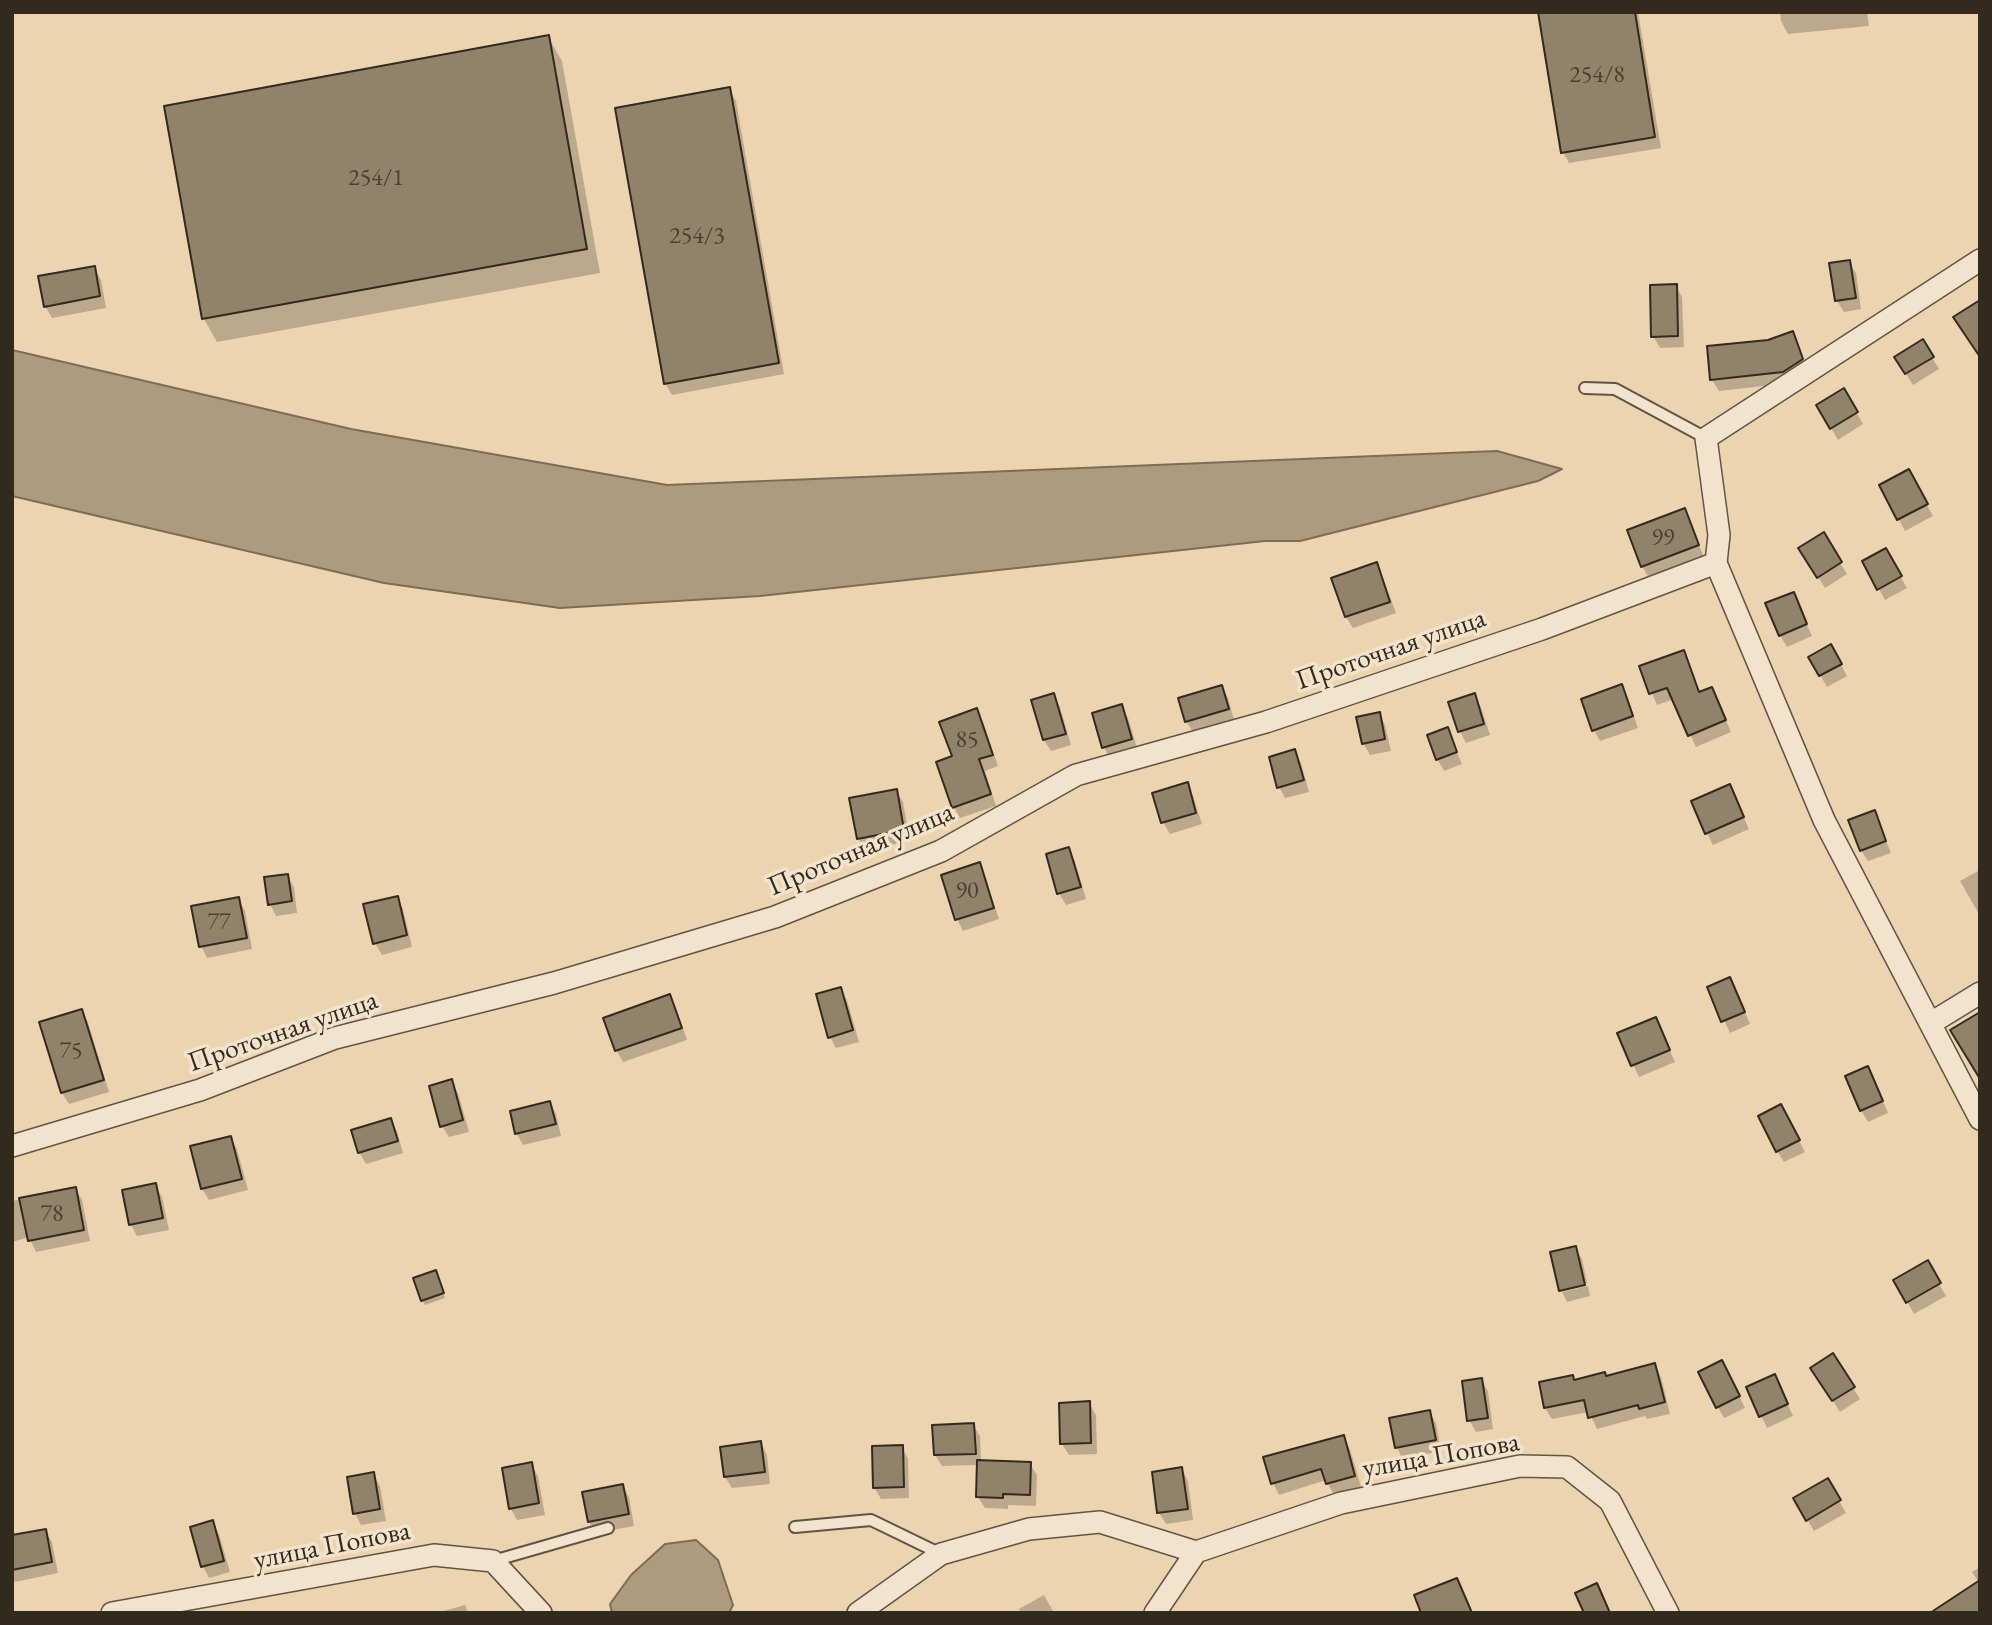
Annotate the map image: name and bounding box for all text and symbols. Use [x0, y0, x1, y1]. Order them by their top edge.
house number: 254/8 [1569, 61, 1625, 89]
house number: 254/1 [348, 164, 404, 192]
house number: 254/3 [669, 222, 725, 250]
house number: 99 [1651, 524, 1675, 552]
street label: Проточная улица [1292, 602, 1490, 698]
house number: 85 [955, 726, 979, 754]
street label: Проточная улица [763, 796, 959, 904]
house number: 90 [955, 877, 979, 905]
house number: 77 [207, 908, 231, 936]
street label: Проточная улица [184, 984, 382, 1080]
house number: 75 [59, 1037, 83, 1065]
house number: 78 [40, 1200, 64, 1228]
street label: улица Попова [1360, 1426, 1522, 1486]
street label: улица Попова [251, 1514, 413, 1578]

